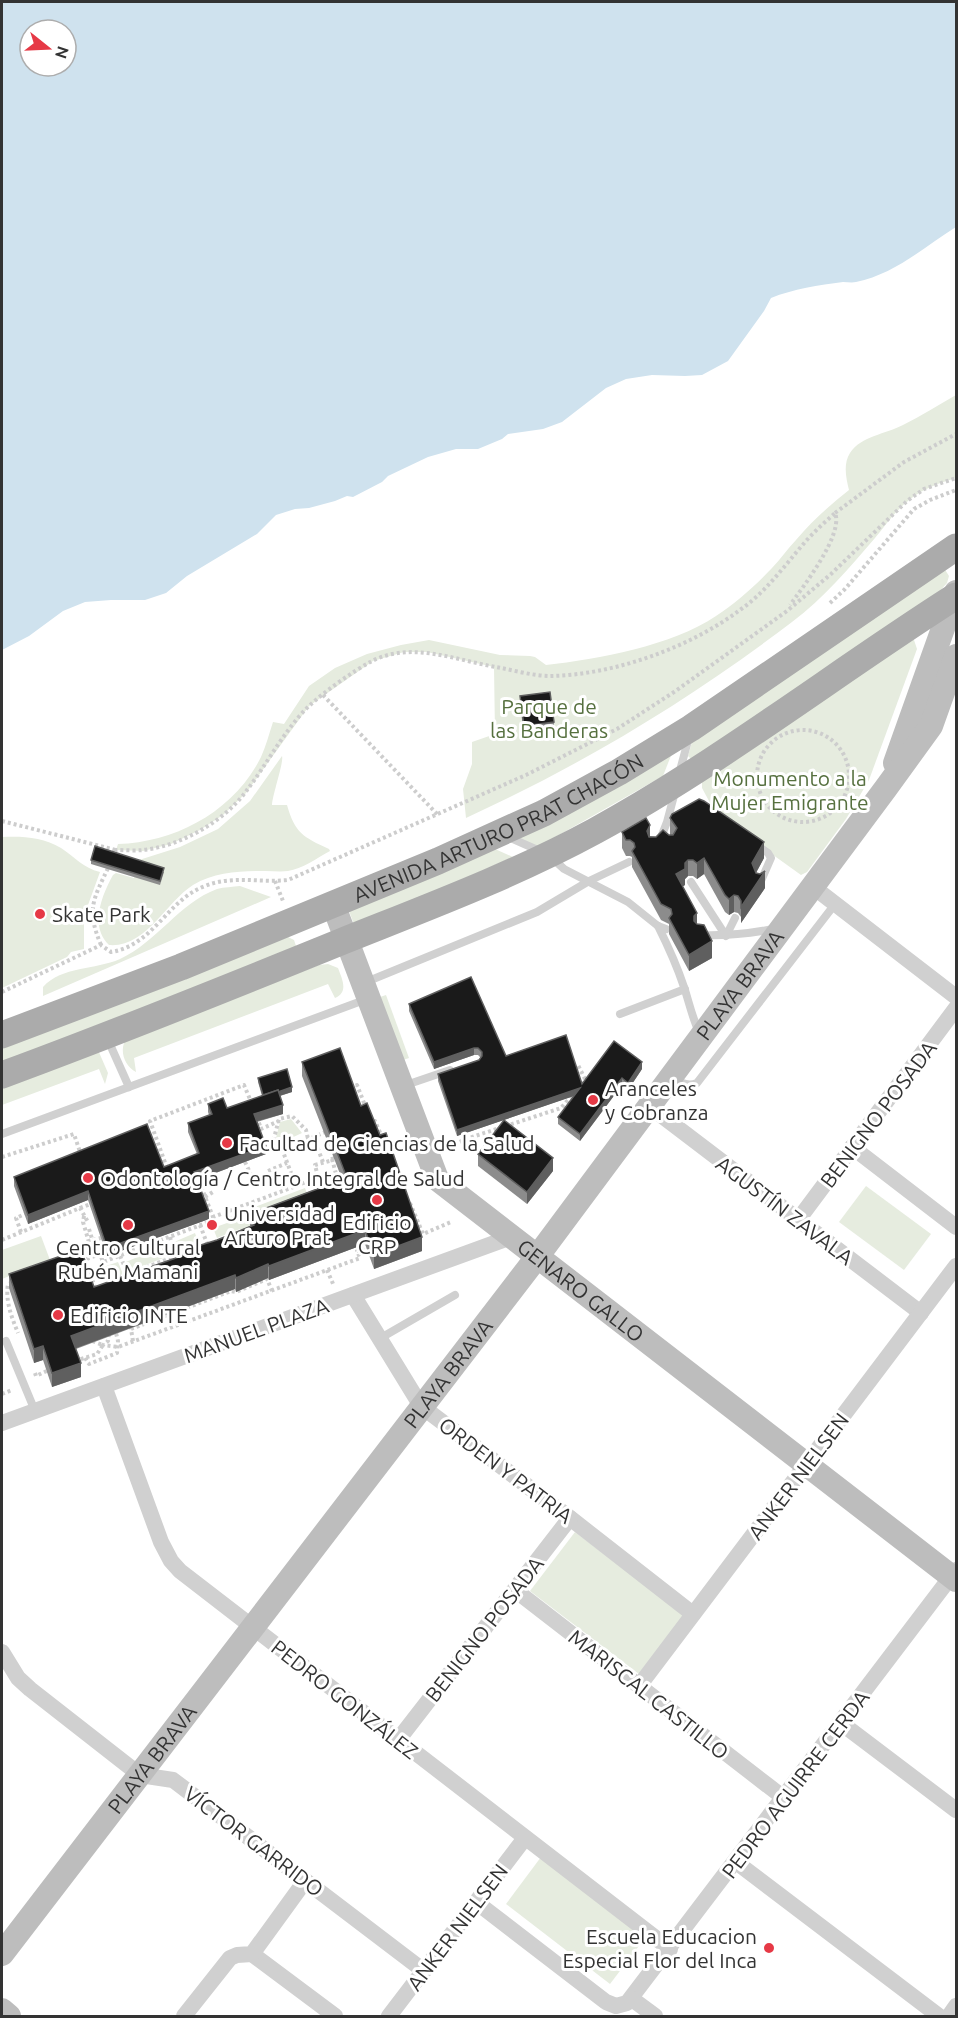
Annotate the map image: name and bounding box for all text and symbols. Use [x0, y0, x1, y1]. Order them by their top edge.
north arrow [18, 18, 78, 78]
text: N [52, 44, 73, 61]
park label: Parque de las Banderas [490, 694, 608, 742]
street label: AVENIDA ARTURO PRAT CHACÓN [350, 748, 647, 907]
park label: Monumento a la Mujer Emigrante [711, 766, 869, 814]
place label: Skate Park [52, 902, 151, 926]
marker: Skate Park [33, 907, 47, 921]
street label: PLAYA BRAVA [691, 925, 788, 1044]
street label: BENIGNO POSADA [815, 1036, 941, 1192]
place label: Aranceles y Cobranza [605, 1076, 709, 1124]
marker: Aranceles y Cobranza [586, 1093, 600, 1107]
place label: Facultad de Ciencias de la Salud [239, 1131, 535, 1155]
marker: Facultad de Ciencias de la Salud [220, 1136, 234, 1150]
street label: AGUSTÍN ZAVALA [712, 1151, 858, 1269]
place label: Odontología / Centro Integral de Salud [100, 1166, 465, 1190]
marker: Odontología / Centro Integral de Salud [81, 1171, 95, 1185]
marker: Edificio CRP [370, 1193, 384, 1207]
place label: Universidad Arturo Prat [224, 1201, 335, 1249]
place label: Edificio CRP [342, 1210, 412, 1258]
marker: Centro Cultural Rubén Mamani [121, 1218, 135, 1232]
marker: Universidad Arturo Prat [205, 1218, 219, 1232]
street label: GENARO GALLO [513, 1234, 649, 1347]
place label: Centro Cultural Rubén Mamani [56, 1235, 200, 1283]
street label: MANUEL PLAZA [180, 1293, 332, 1367]
place label: Edificio INTE [70, 1303, 188, 1327]
marker: Edificio INTE [51, 1308, 65, 1322]
street label: PLAYA BRAVA [398, 1314, 497, 1432]
street label: ANKER NIELSEN [743, 1408, 853, 1544]
street label: ORDEN Y PATRIA [435, 1412, 578, 1528]
street label: BENIGNO POSADA [420, 1551, 548, 1706]
street label: MARISCAL CASTILLO [564, 1624, 734, 1764]
street label: PEDRO GONZÁLEZ [267, 1634, 423, 1764]
street label: PEDRO AGUIRRE CERDA [716, 1685, 874, 1883]
street label: PLAYA BRAVA [102, 1699, 201, 1818]
street label: VÍCTOR GARRIDO [180, 1781, 328, 1901]
street label: ANKER NIELSEN [402, 1859, 512, 1995]
place label: Escuela Educacion Especial Flor del Inca [563, 1924, 757, 1972]
marker: Escuela Educacion Especial Flor del Inca [762, 1941, 776, 1955]

